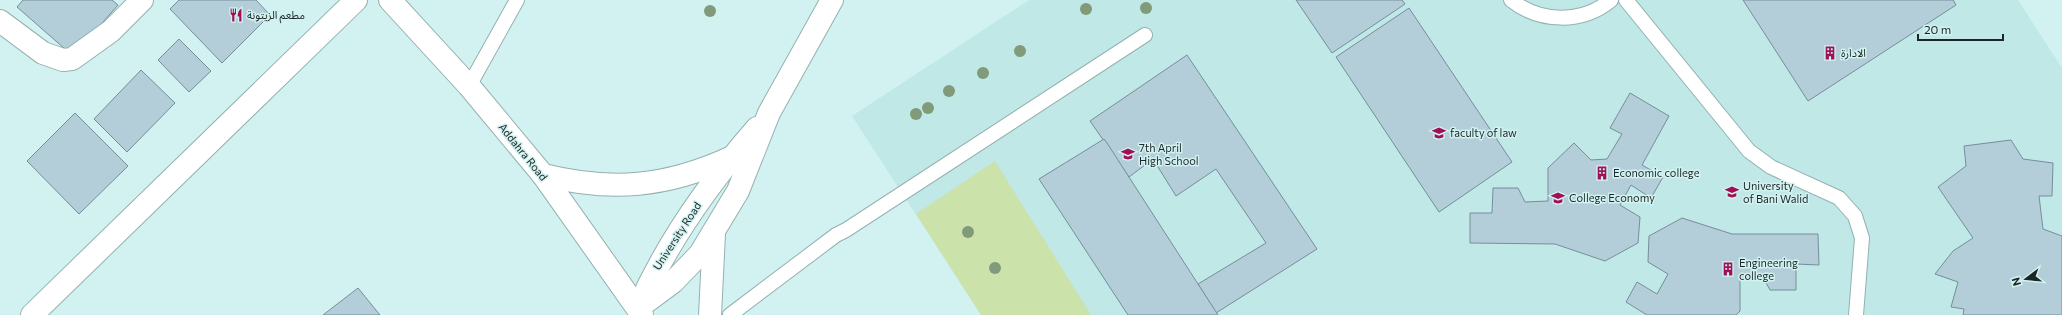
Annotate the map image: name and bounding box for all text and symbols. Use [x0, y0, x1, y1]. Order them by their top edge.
restaurant icon: مطعم الزيتونة [228, 7, 244, 23]
place label: مطعم الزيتونة [247, 8, 305, 24]
scale bar [1918, 16, 2003, 42]
text: 20 m [1924, 22, 1951, 36]
building icon: ِالادارة [1822, 45, 1838, 61]
place label: ِالادارة [1841, 46, 1866, 60]
street label: Addahra Road [496, 120, 550, 183]
school or university icon: faculty of law [1431, 125, 1447, 141]
place label: faculty of law [1450, 126, 1517, 139]
place label: 7th April High School [1139, 141, 1199, 167]
school or university icon: 7th April High School [1120, 146, 1136, 162]
building icon: Economic college [1594, 165, 1610, 181]
place label: Economic college [1613, 166, 1700, 179]
place label: University of Bani Walid [1743, 179, 1808, 205]
school or university icon: University of Bani Walid [1724, 184, 1740, 200]
school or university icon: College Economy [1550, 190, 1566, 206]
place label: College Economy [1569, 191, 1655, 204]
street label: University Road [650, 199, 703, 272]
place label: Engineering college [1739, 256, 1798, 282]
north arrow [2006, 259, 2046, 299]
building icon: Engineering college [1720, 261, 1736, 277]
text: N [2009, 276, 2023, 288]

